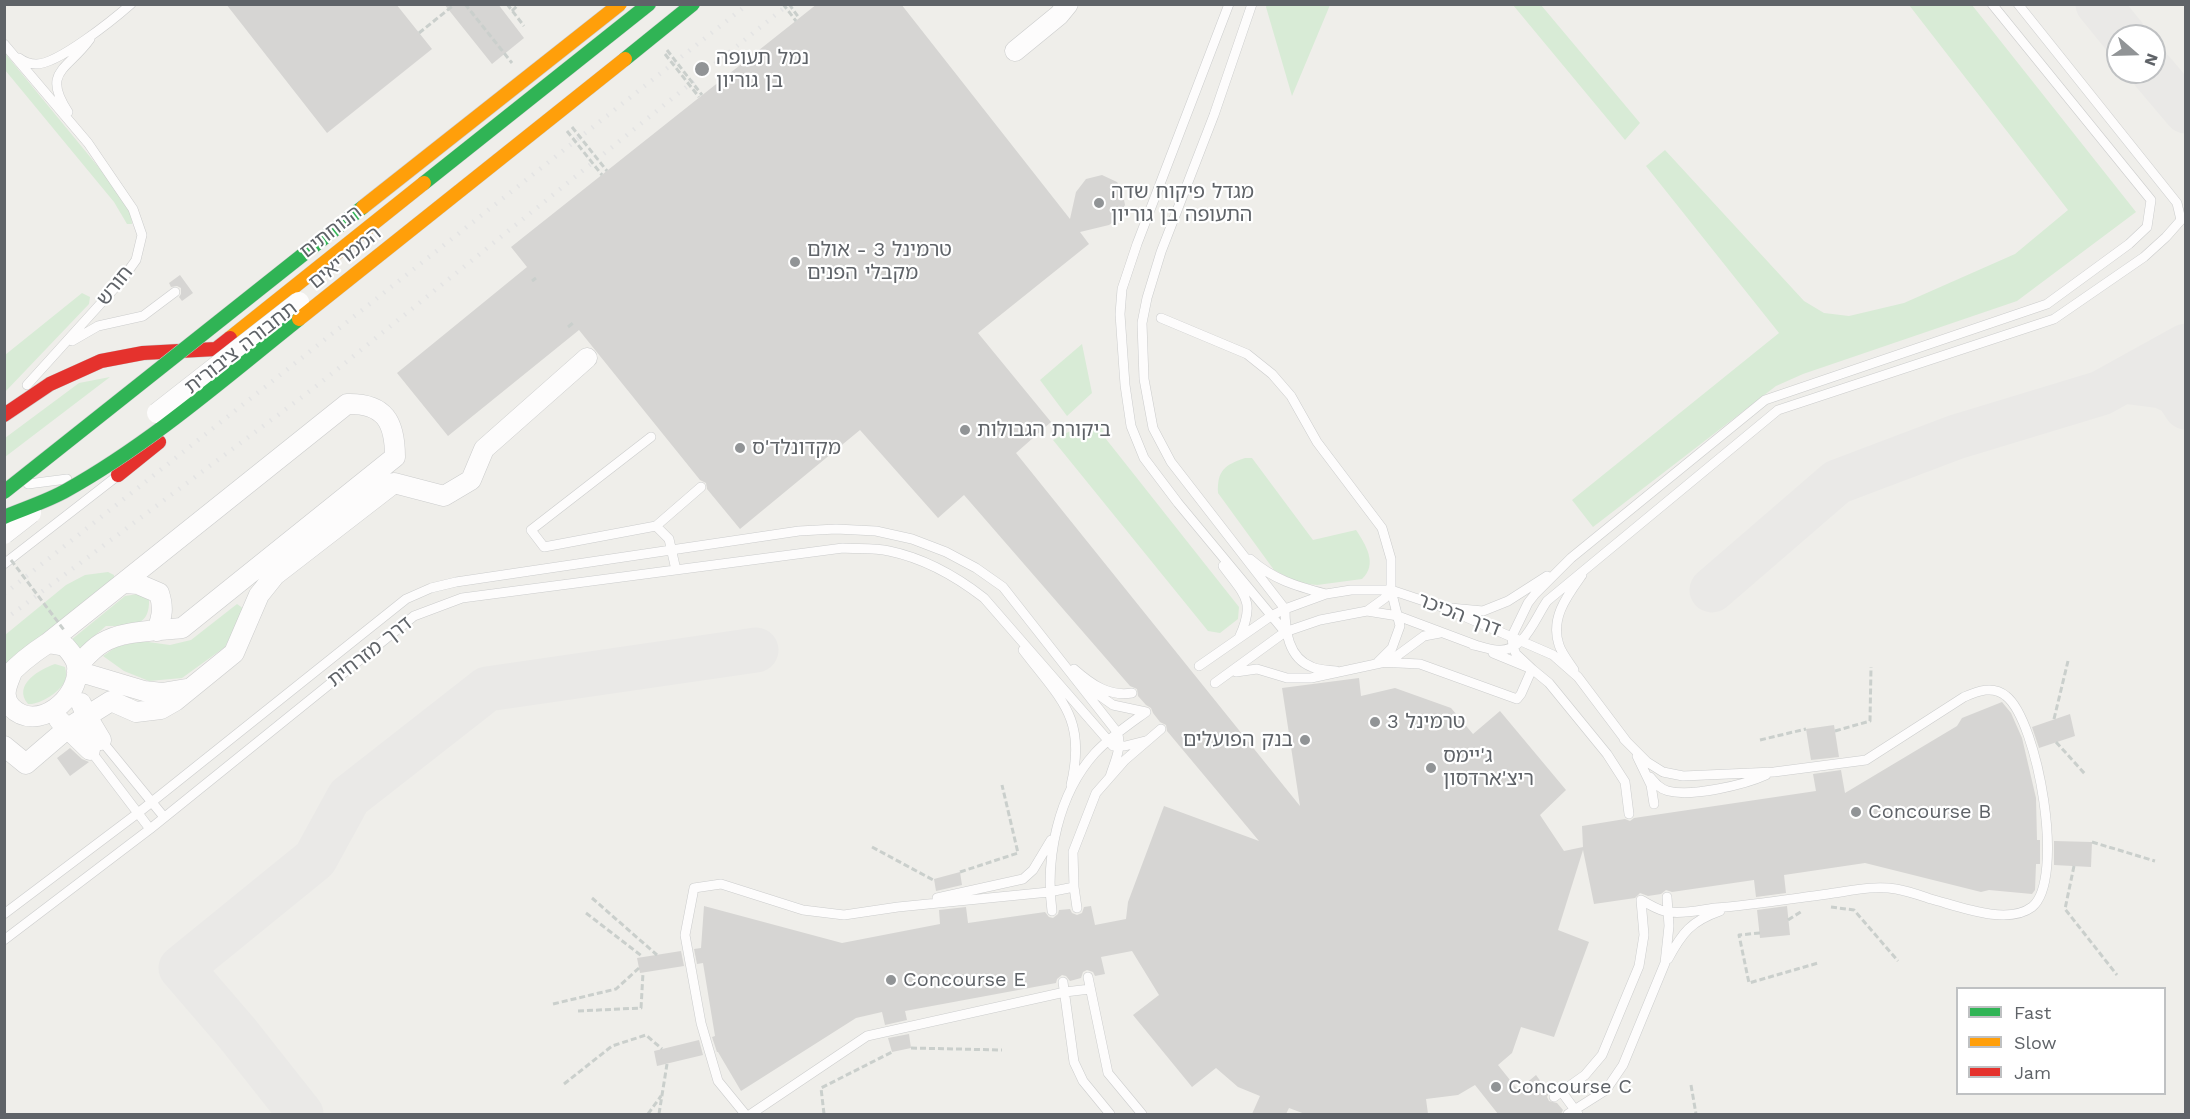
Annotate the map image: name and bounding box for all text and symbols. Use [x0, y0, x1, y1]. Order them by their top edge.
north arrow [2106, 24, 2166, 84]
place label: נמל תעופה בן גוריון [716, 46, 809, 93]
text: N [2141, 51, 2162, 68]
marker: נמל תעופה בן גוריון [693, 60, 711, 78]
place label: מגדל פיקוח שדה התעופה בן גוריון [1111, 180, 1254, 227]
marker: מגדל פיקוח שדה התעופה בן גוריון [1092, 196, 1106, 210]
street label: הנוחתים [295, 200, 367, 264]
street label: הממריאים [304, 222, 386, 294]
place label: טרמינל 3 - אולם מקבלי הפנים [807, 238, 952, 285]
marker: טרמינל 3 - אולם מקבלי הפנים [788, 255, 802, 269]
street label: חורש [92, 261, 138, 311]
street label: תחבורה ציבורית [180, 297, 302, 399]
place label: ביקורת הגבולות [977, 418, 1111, 442]
marker: ביקורת הגבולות [958, 423, 972, 437]
place label: מקדונלד'ס [752, 436, 841, 460]
marker: מקדונלד'ס [733, 441, 747, 455]
street label: דרך הכיכר [1414, 588, 1504, 642]
street label: דרך מזרחית [323, 612, 417, 692]
place label: טרמינל 3 [1387, 710, 1465, 734]
marker: טרמינל 3 [1368, 715, 1382, 729]
place label: בנק הפועלים [1183, 728, 1293, 752]
marker: בנק הפועלים [1298, 733, 1312, 747]
place label: ג'יימס ריצ'ארדסון [1443, 744, 1534, 791]
marker: ג'יימס ריצ'ארדסון [1424, 761, 1438, 775]
place label: Concourse B [1868, 800, 1991, 824]
marker: Concourse B [1849, 805, 1863, 819]
place label: Concourse E [903, 968, 1026, 992]
marker: Concourse E [884, 973, 898, 987]
legend [1956, 987, 2166, 1095]
text: Fast [2014, 1002, 2051, 1023]
text: Slow [2014, 1032, 2057, 1053]
text: Jam [2014, 1062, 2051, 1083]
place label: Concourse C [1508, 1075, 1632, 1099]
marker: Concourse C [1489, 1080, 1503, 1094]

